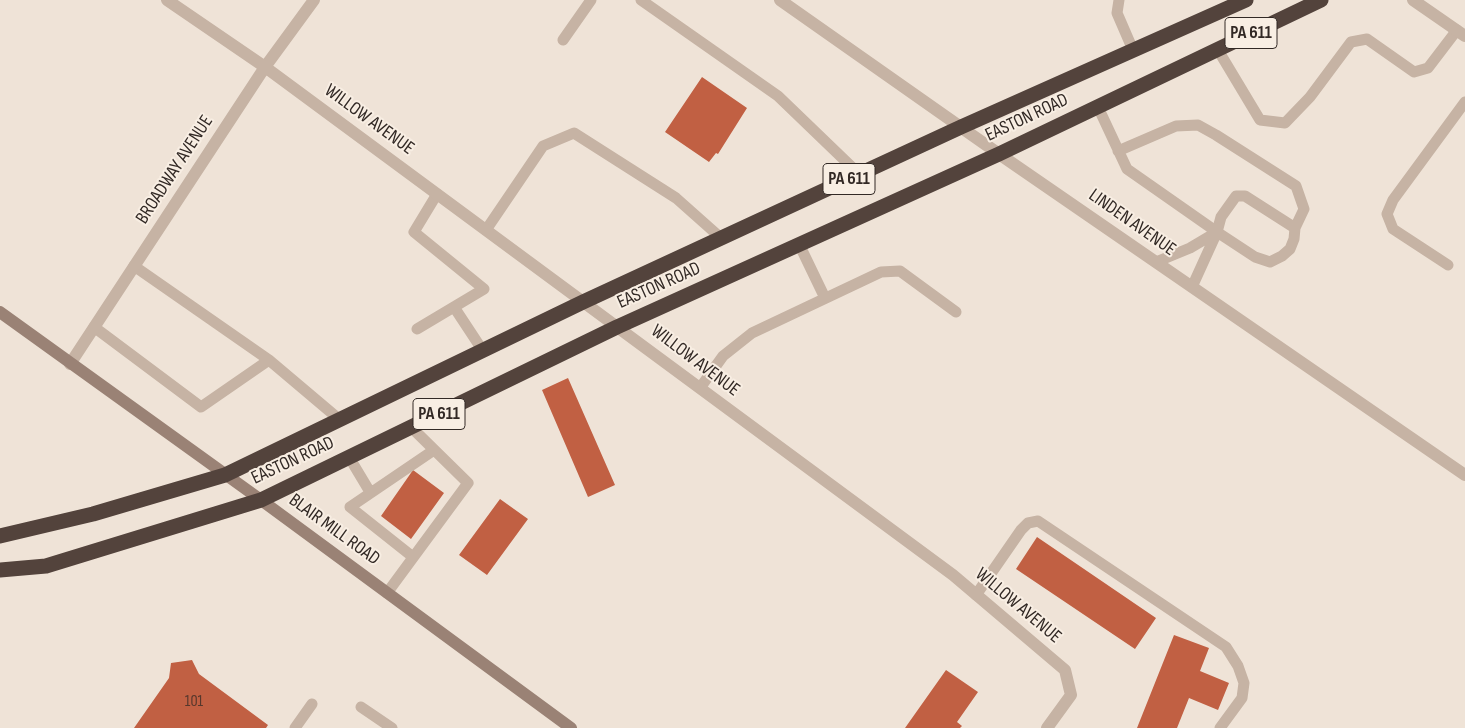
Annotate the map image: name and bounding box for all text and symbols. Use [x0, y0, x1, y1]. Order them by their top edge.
road number: PA 611 [1225, 17, 1277, 48]
street label: WILLOW AVENUE [320, 80, 418, 160]
street label: EASTON ROAD [982, 89, 1072, 147]
street label: BROADWAY AVENUE [131, 111, 219, 229]
road number: PA 611 [823, 163, 875, 194]
street label: LINDEN AVENUE [1084, 185, 1180, 261]
street label: EASTON ROAD [614, 258, 704, 314]
street label: WILLOW AVENUE [646, 320, 744, 402]
road number: PA 611 [413, 398, 465, 429]
street label: EASTON ROAD [248, 432, 338, 490]
street label: BLAIR MILL ROAD [284, 489, 384, 571]
street label: WILLOW AVENUE [970, 563, 1066, 649]
house number: 101 [185, 692, 203, 712]

